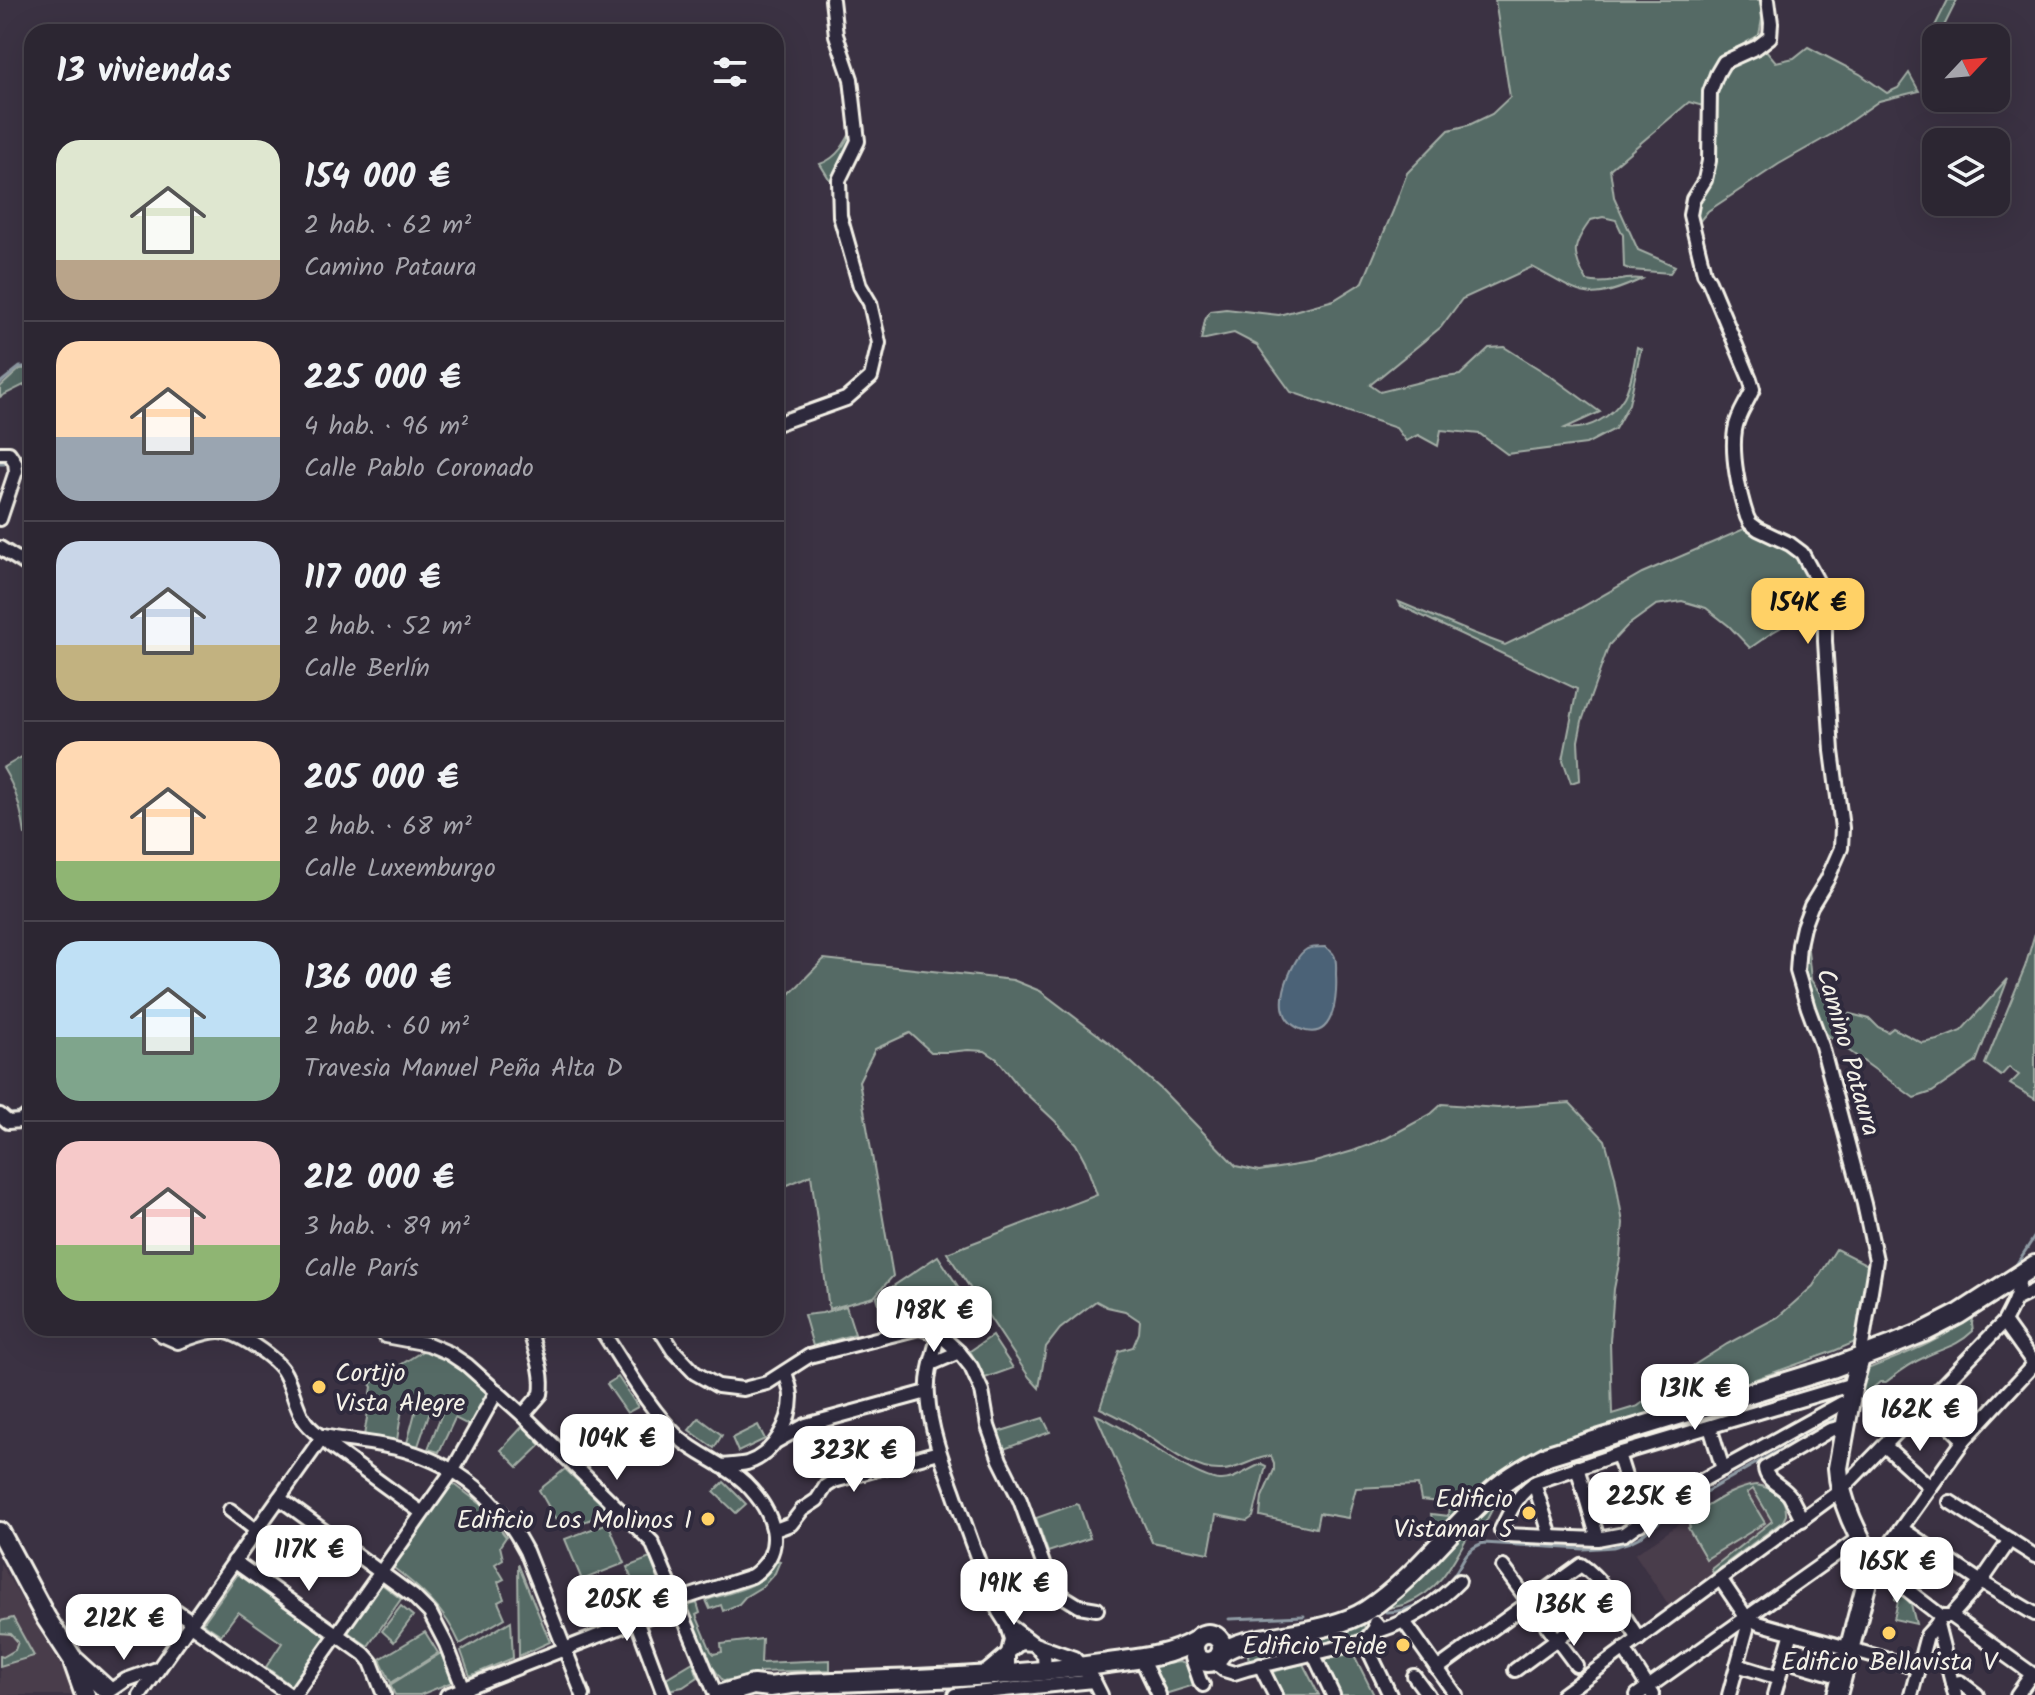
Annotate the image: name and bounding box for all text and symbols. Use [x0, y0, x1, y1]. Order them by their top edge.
north arrow [1922, 24, 2010, 112]
map controls [1922, 24, 2010, 216]
text: 13 viviendas [56, 45, 231, 99]
icon: filters [708, 50, 752, 94]
button: layers [1922, 128, 2010, 216]
text: 154 000 € [304, 151, 450, 205]
icon: home [120, 172, 216, 268]
text: 2 hab. · 62 m² [304, 205, 471, 247]
text: Camino Pataura [304, 247, 477, 289]
text: 225 000 € [304, 352, 461, 406]
icon: home [120, 373, 216, 469]
text: 4 hab. · 96 m² [304, 406, 468, 448]
text: Calle Pablo Coronado [304, 448, 534, 490]
text: 117 000 € [304, 552, 441, 606]
icon: home [120, 573, 216, 669]
pin: 154K € [1743, 578, 1873, 646]
text: 154K € [1769, 583, 1847, 625]
text: 2 hab. · 52 m² [304, 606, 471, 648]
text: Calle Berlín [304, 648, 430, 690]
text: 205 000 € [304, 752, 459, 806]
icon: home [120, 773, 216, 869]
text: 2 hab. · 68 m² [304, 806, 472, 848]
text: Calle Luxemburgo [304, 848, 496, 890]
text: 136 000 € [304, 952, 451, 1006]
street label: Camino Pataura [1803, 964, 1891, 1141]
icon: home [120, 973, 216, 1069]
text: 2 hab. · 60 m² [304, 1006, 469, 1048]
text: Travesia Manuel Peña Alta D [304, 1048, 623, 1090]
text: 212 000 € [304, 1152, 454, 1206]
icon: home [120, 1173, 216, 1269]
text: 3 hab. · 89 m² [304, 1206, 470, 1248]
text: Calle París [304, 1248, 419, 1290]
pin: 198K € [869, 1286, 999, 1354]
text: 198K € [895, 1291, 973, 1333]
place label: Cortijo Vista Alegre [335, 1353, 466, 1425]
pin: 131K € [1630, 1364, 1760, 1432]
text: 131K € [1659, 1369, 1731, 1411]
marker: Cortijo Vista Alegre [310, 1378, 328, 1396]
pin: 162K € [1855, 1385, 1985, 1453]
text: 162K € [1880, 1390, 1960, 1432]
pin: 104K € [552, 1414, 682, 1482]
text: 104K € [578, 1419, 656, 1461]
pin: 323K € [789, 1426, 919, 1494]
text: 323K € [811, 1431, 897, 1473]
pin: 225K € [1584, 1472, 1714, 1540]
text: 225K € [1606, 1477, 1692, 1519]
place label: Edificio Vistamar 5 [1394, 1479, 1515, 1551]
place label: Edificio Los Molinos I [456, 1500, 692, 1542]
marker: Edificio Vistamar 5 [1520, 1504, 1538, 1522]
marker: Edificio Los Molinos I [699, 1510, 717, 1528]
pin: 117K € [244, 1525, 374, 1593]
text: 117K € [274, 1530, 344, 1572]
pin: 165K € [1832, 1537, 1962, 1605]
text: 165K € [1858, 1542, 1936, 1584]
pin: 191K € [949, 1559, 1079, 1627]
text: 191K € [978, 1564, 1050, 1606]
pin: 205K € [562, 1575, 692, 1643]
text: 205K € [585, 1580, 669, 1622]
pin: 136K € [1509, 1580, 1639, 1648]
text: 136K € [1535, 1585, 1613, 1627]
pin: 212K € [59, 1594, 189, 1662]
text: 212K € [84, 1599, 164, 1641]
marker: Edificio Bellavista V [1880, 1624, 1898, 1642]
place label: Edificio Teide [1242, 1626, 1387, 1668]
marker: Edificio Teide [1394, 1636, 1412, 1654]
place label: Edificio Bellavista V [1781, 1642, 1999, 1684]

